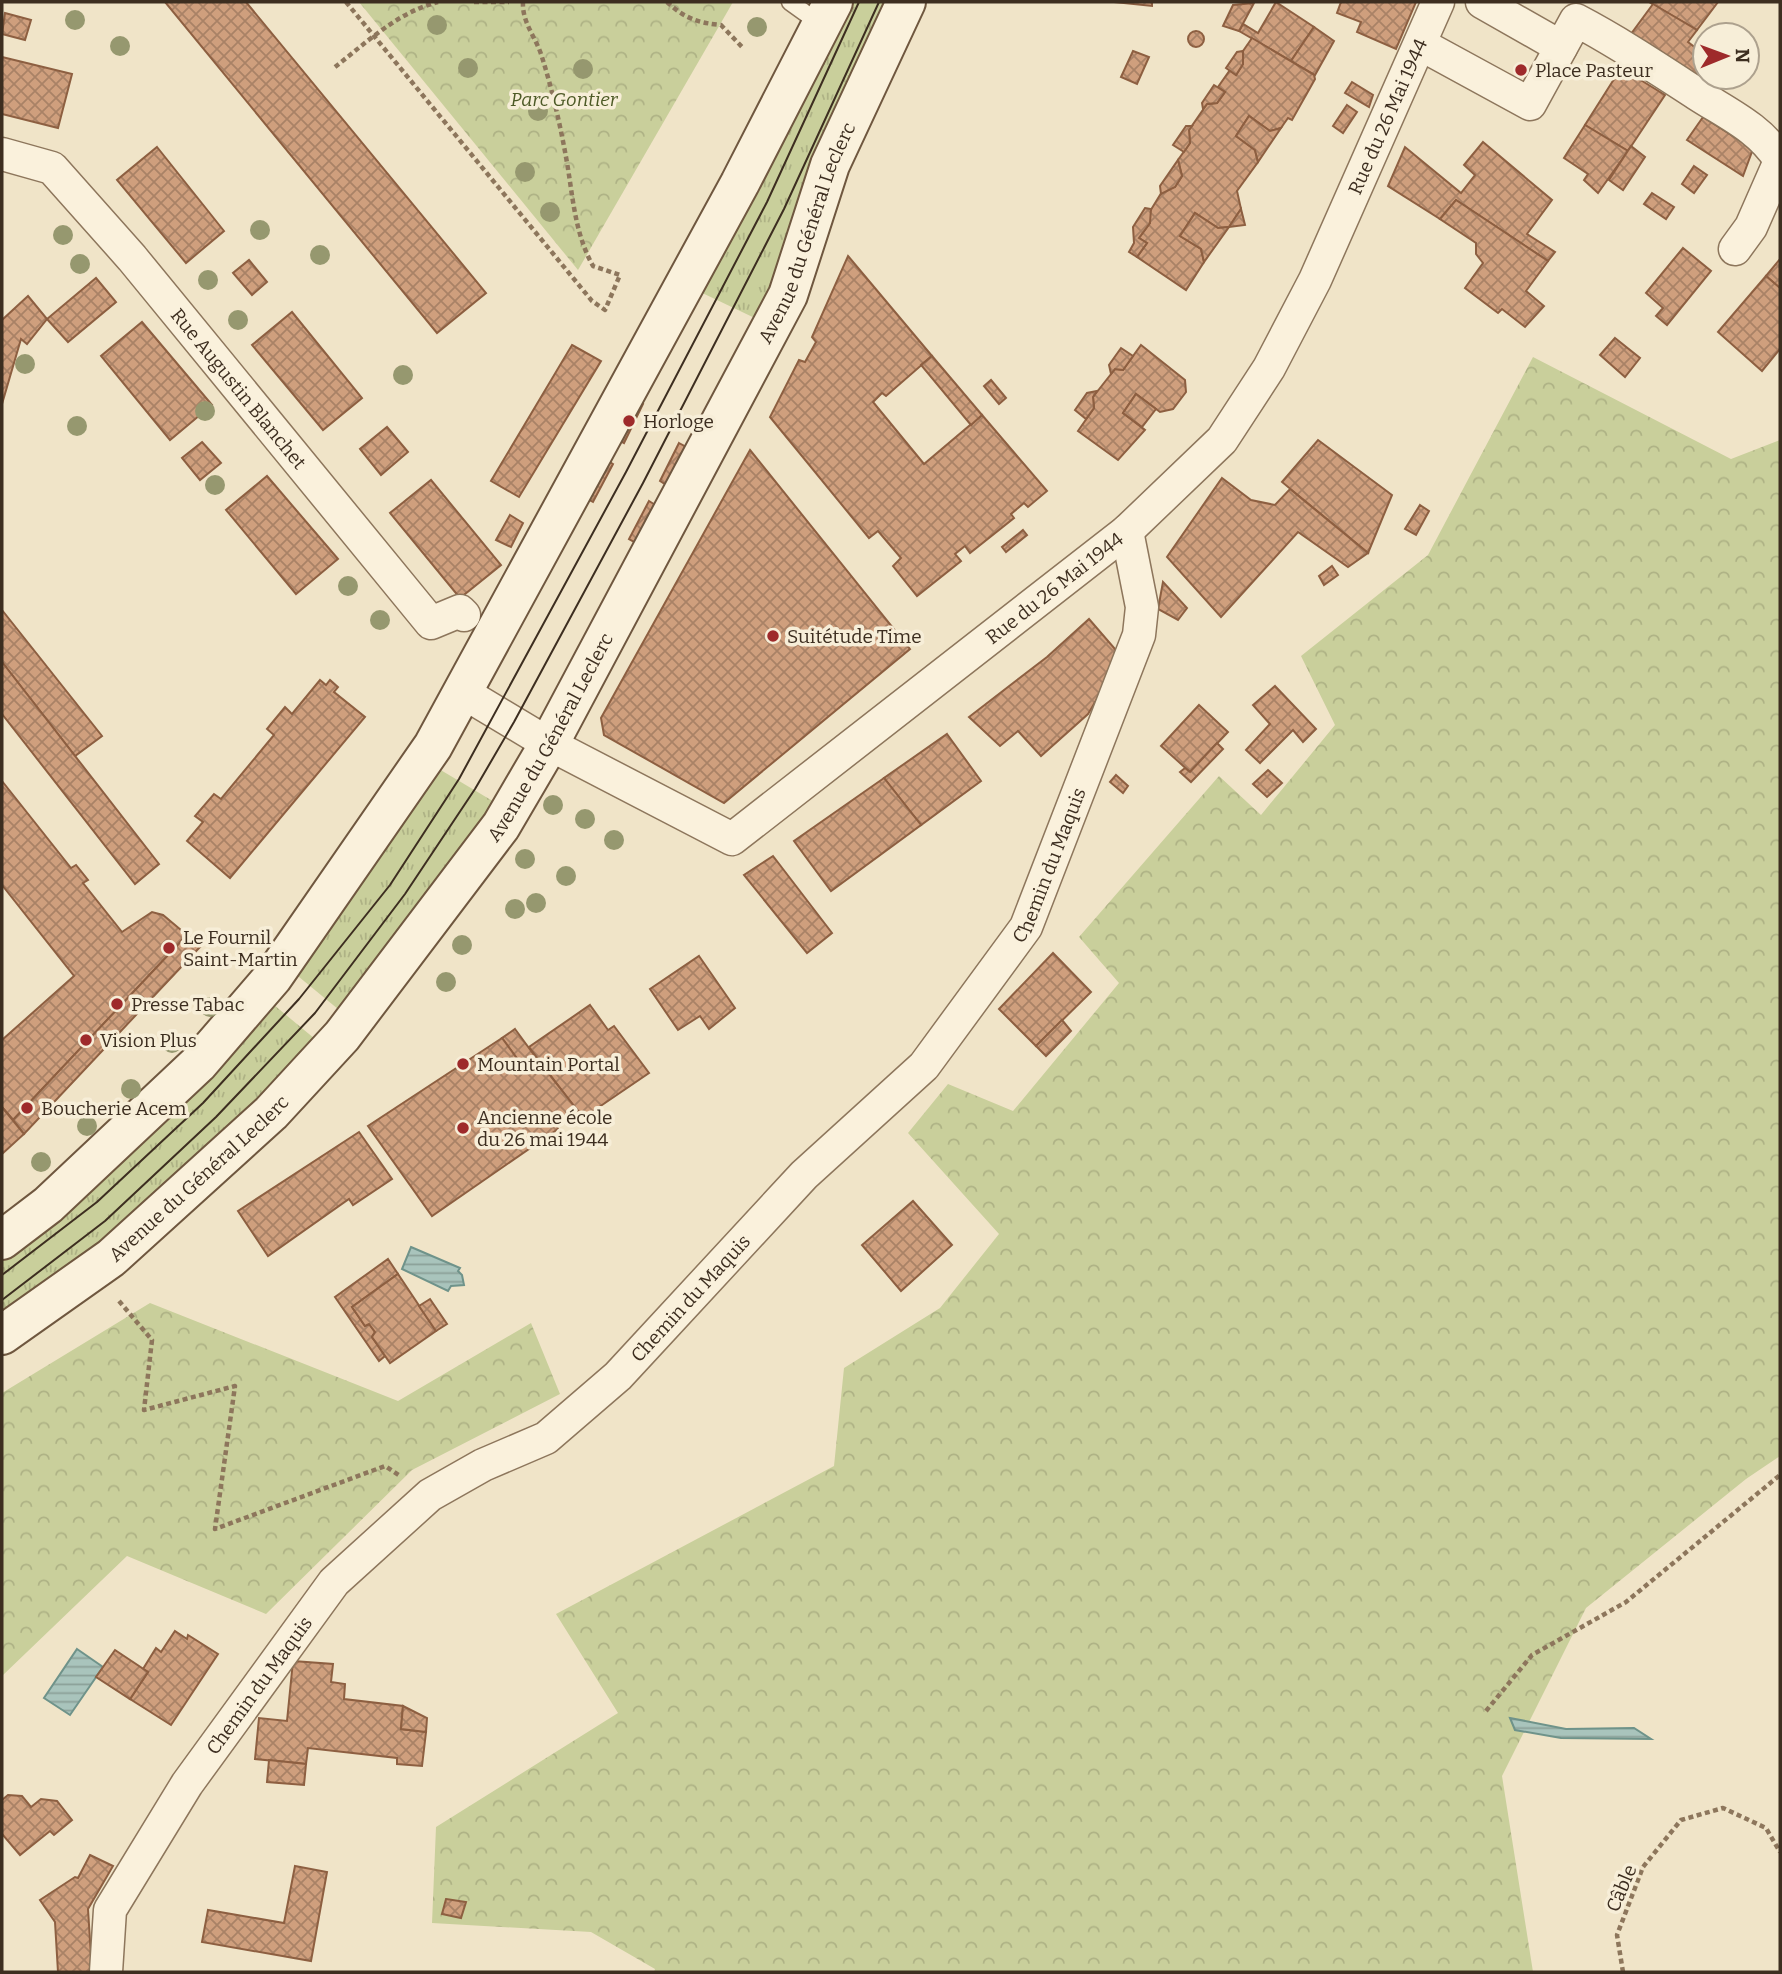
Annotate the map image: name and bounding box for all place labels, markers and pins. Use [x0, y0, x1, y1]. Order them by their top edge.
place label: Place Pasteur [1535, 59, 1653, 82]
marker: Place Pasteur [1513, 62, 1529, 78]
place label: Horloge [643, 410, 714, 433]
marker: Horloge [621, 413, 637, 429]
place label: Suitétude Time [787, 625, 922, 648]
marker: Suitétude Time [765, 628, 781, 644]
place label: Le Fournil Saint-Martin [183, 926, 298, 971]
marker: Le Fournil Saint-Martin [161, 940, 177, 956]
place label: Presse Tabac [131, 993, 245, 1016]
marker: Presse Tabac [109, 996, 125, 1012]
place label: Vision Plus [100, 1029, 197, 1052]
marker: Vision Plus [78, 1032, 94, 1048]
place label: Mountain Portal [477, 1053, 620, 1076]
marker: Mountain Portal [455, 1056, 471, 1072]
place label: Boucherie Acem [41, 1097, 186, 1120]
marker: Boucherie Acem [19, 1100, 35, 1116]
place label: Ancienne école du 26 mai 1944 [477, 1106, 613, 1151]
marker: Ancienne école du 26 mai 1944 [455, 1120, 471, 1136]

